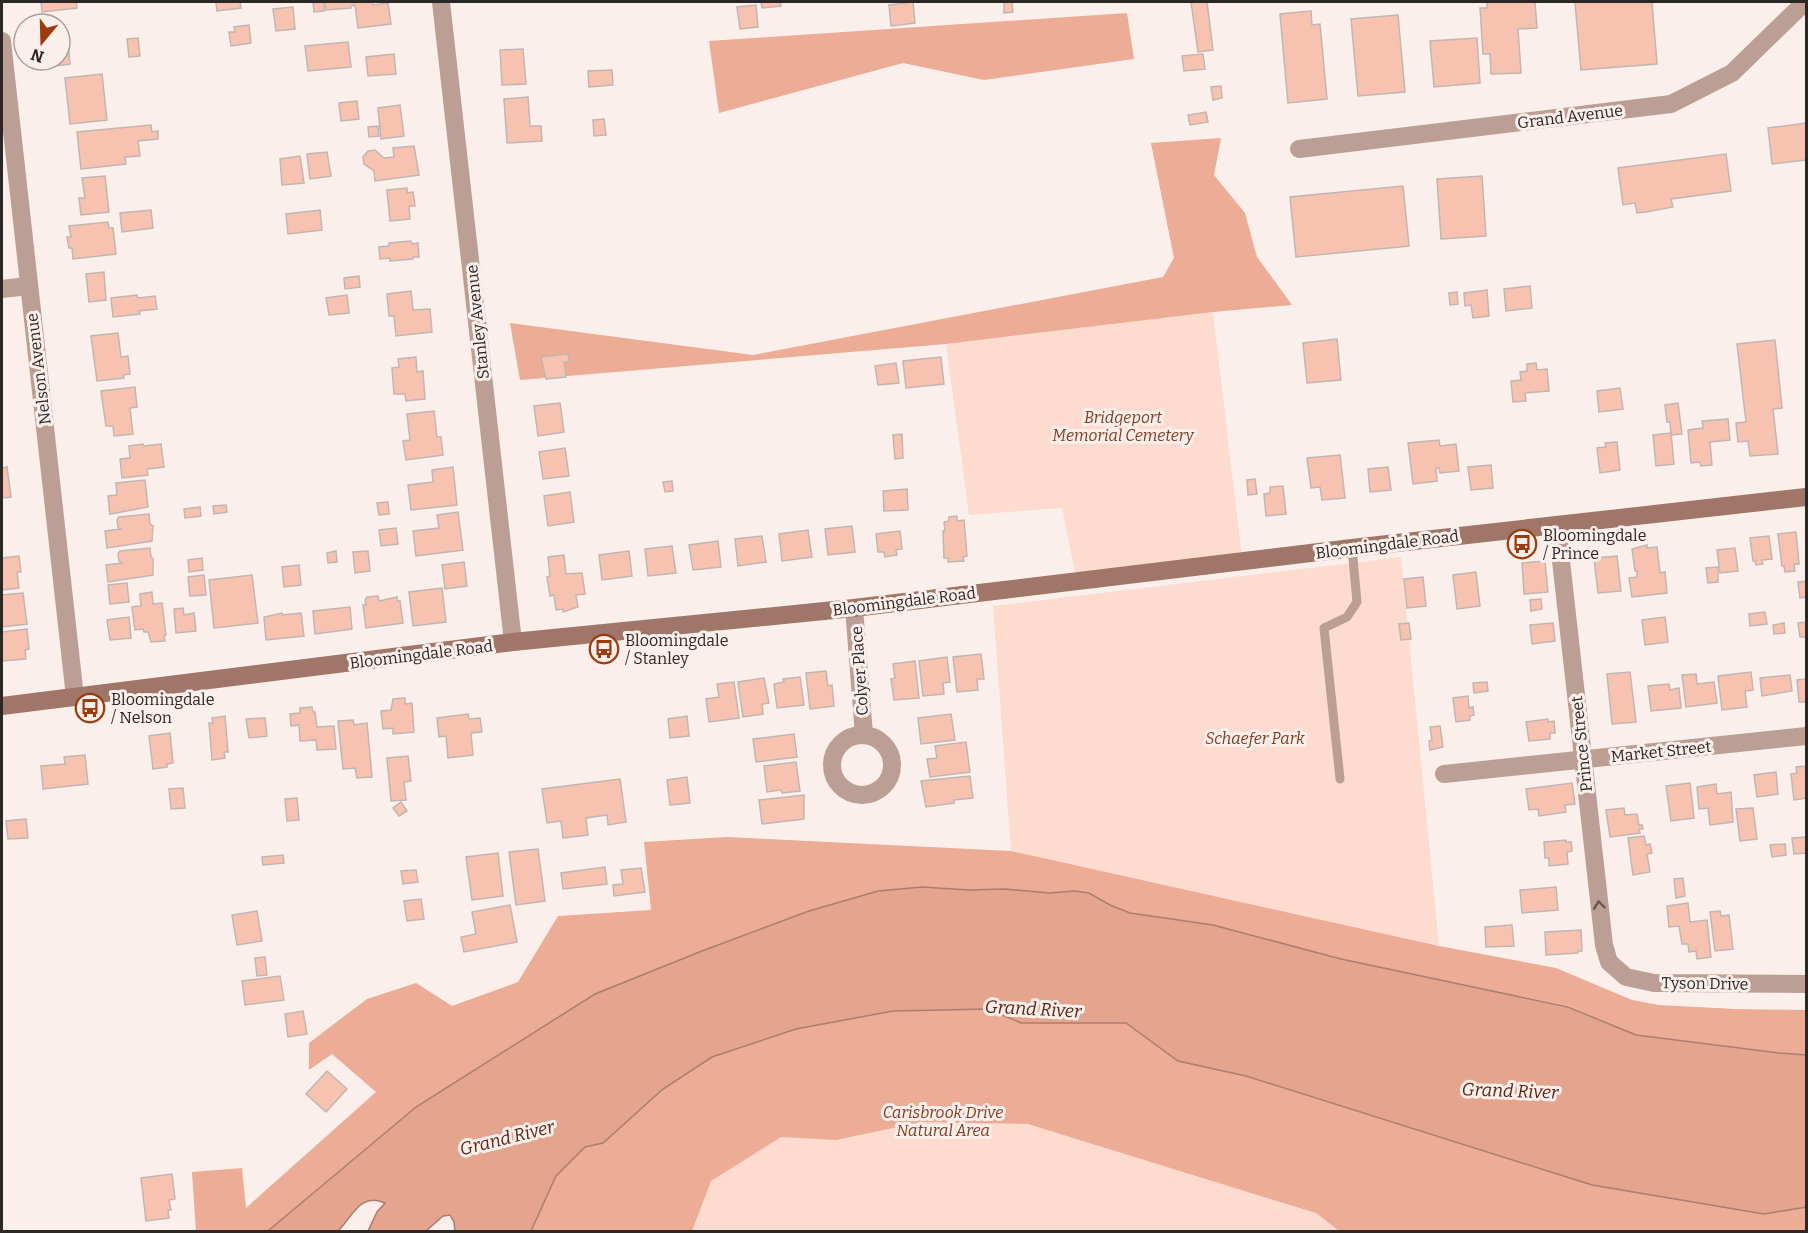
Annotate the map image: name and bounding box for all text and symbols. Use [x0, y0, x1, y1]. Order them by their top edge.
north arrow [12, 12, 72, 72]
text: N [28, 45, 46, 67]
street label: Grand Avenue [1516, 101, 1624, 132]
street label: Stanley Avenue [462, 264, 493, 380]
street label: Nelson Avenue [22, 312, 55, 426]
park label: Bridgeport Memorial Cemetery [1052, 408, 1194, 445]
street label: Bloomingdale Road [1314, 526, 1460, 563]
place label: Bloomingdale / Prince [1543, 526, 1646, 563]
bus stop icon: Bloomingdale / Prince [1506, 528, 1538, 560]
street label: Bloomingdale Road [831, 583, 977, 620]
street label: Colyer Place [847, 626, 872, 716]
place label: Bloomingdale / Stanley [625, 631, 728, 668]
bus stop icon: Bloomingdale / Stanley [588, 633, 620, 665]
street label: Bloomingdale Road [348, 636, 494, 673]
place label: Bloomingdale / Nelson [111, 690, 214, 727]
bus stop icon: Bloomingdale / Nelson [74, 692, 106, 724]
street label: Prince Street [1567, 695, 1596, 793]
park label: Schaefer Park [1205, 729, 1305, 748]
street label: Market Street [1610, 737, 1712, 766]
one-way arrow [1593, 900, 1606, 909]
street label: Tyson Drive [1661, 973, 1749, 994]
water label: Grand River [984, 995, 1082, 1023]
water label: Grand River [1461, 1078, 1559, 1104]
park label: Carisbrook Drive Natural Area [883, 1103, 1003, 1140]
water label: Grand River [457, 1115, 557, 1160]

